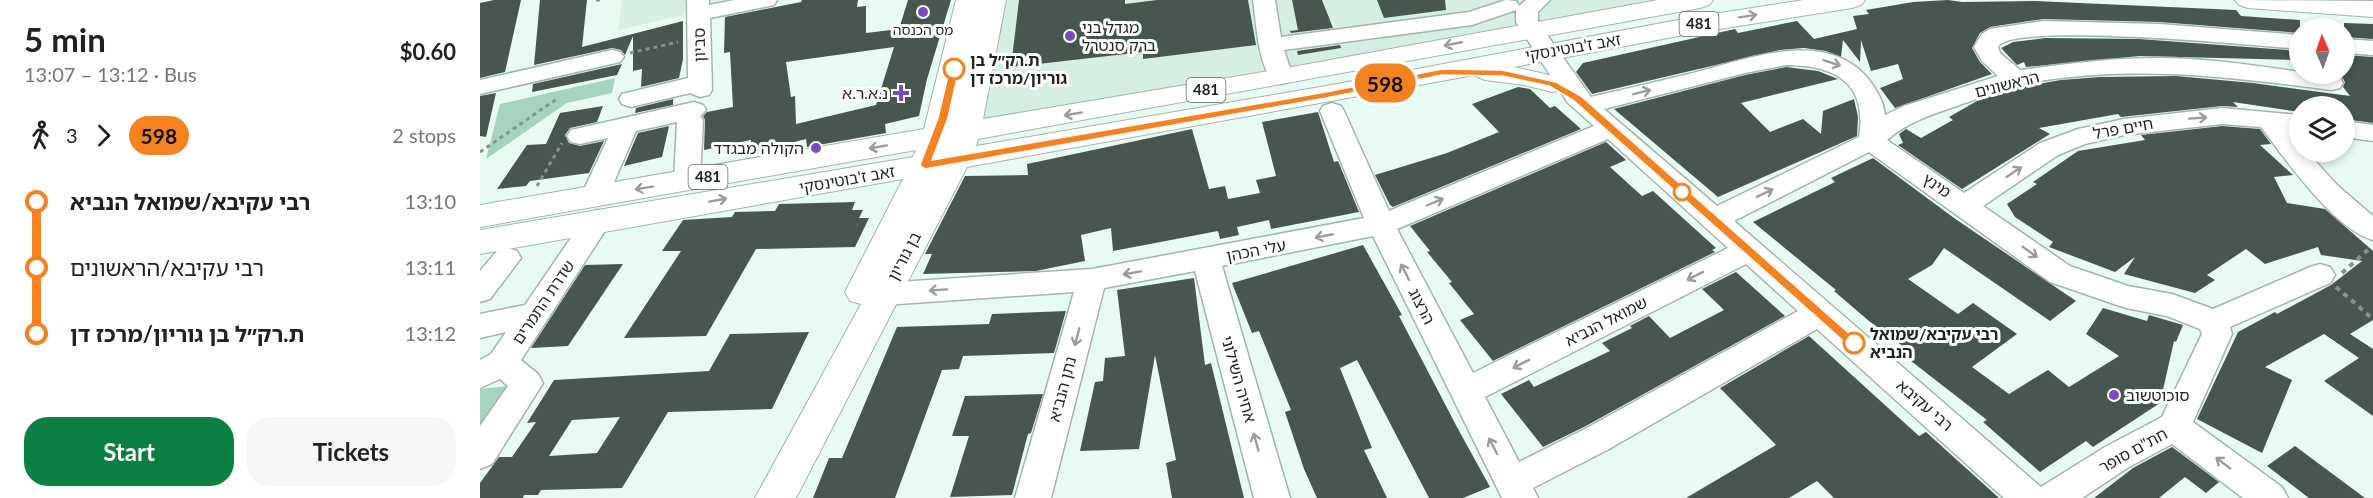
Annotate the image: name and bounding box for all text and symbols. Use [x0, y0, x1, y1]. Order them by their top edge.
marker: מס הכנסה [916, 5, 930, 19]
one-way arrow [1738, 11, 1758, 22]
road number: 481 [1680, 12, 1718, 36]
place label: מגדל בני ברק סנטרל [1082, 17, 1156, 54]
north arrow [2289, 18, 2355, 84]
map controls [2289, 18, 2355, 162]
text: 5 min [24, 19, 106, 59]
place label: מס הכנסה [893, 21, 953, 38]
street label: סביון [689, 28, 708, 62]
marker: מגדל בני ברק סנטרל [1063, 29, 1077, 43]
street label: זאב ז'בוטינסקי [1524, 29, 1622, 64]
text: $0.60 [400, 38, 456, 65]
one-way arrow [1444, 39, 1464, 50]
place label: ת.רק״ל בן גוריון/מרכז דן [970, 50, 1067, 87]
marker: ת.רק״ל בן גוריון/מרכז דן [943, 58, 965, 80]
one-way arrow [1822, 59, 1841, 70]
text: 13:07 – 13:12 · Bus [24, 62, 197, 86]
line badge: 598 [1350, 64, 1420, 103]
street label: הראשונים [1973, 66, 2041, 101]
text: 598 [1367, 71, 1403, 96]
road number: 481 [1186, 78, 1226, 102]
place label: נ.א.ר.א [842, 83, 888, 102]
marker: נ.א.ר.א [892, 84, 910, 102]
one-way arrow [1632, 86, 1651, 98]
button: layers [2289, 96, 2355, 162]
one-way arrow [1064, 108, 1083, 119]
one-way arrow [2188, 112, 2208, 123]
street label: חיים פרל [2091, 113, 2155, 142]
icon: walk [24, 119, 57, 152]
icon: forward [87, 119, 120, 152]
text: 3 [66, 123, 78, 147]
text: 598 [141, 123, 177, 148]
text: 2 stops [392, 123, 456, 147]
place label: הקולה מבגדד [714, 138, 804, 157]
marker: הקולה מבגדד [809, 141, 823, 155]
one-way arrow [868, 142, 888, 153]
street label: זאב ז'בוטינסקי [798, 161, 896, 196]
road number: 481 [688, 165, 728, 189]
one-way arrow [2006, 166, 2023, 179]
street label: מינץ [1920, 168, 1955, 201]
one-way arrow [635, 182, 654, 193]
unlabelled marker [1673, 183, 1691, 201]
one-way arrow [1756, 187, 1774, 199]
text: רבי עקיבא/שמואל הנביא [70, 188, 310, 215]
text: 13:10 [405, 189, 456, 213]
one-way arrow [708, 195, 727, 206]
one-way arrow [1426, 196, 1444, 208]
street label: בן גוריון [883, 228, 924, 283]
one-way arrow [1315, 231, 1334, 242]
street label: עלי הכהן [1225, 234, 1287, 265]
one-way arrow [2022, 245, 2038, 258]
text: רבי עקיבא/הראשונים [70, 254, 264, 281]
text: 13:11 [405, 255, 456, 279]
street label: שדרת התמרים [507, 256, 578, 347]
one-way arrow [1399, 264, 1410, 282]
one-way arrow [1123, 268, 1143, 279]
one-way arrow [1687, 271, 1705, 282]
street label: הרצוג [1405, 284, 1440, 327]
one-way arrow [929, 285, 949, 296]
street label: שמואל הנביא [1562, 292, 1650, 349]
text: ת.רק״ל בן גוריון/מרכז דן [70, 320, 304, 347]
text: 13:12 [405, 321, 456, 345]
place label: רבי עקיבא/שמואל הנביא [1870, 324, 1998, 361]
one-way arrow [1070, 327, 1082, 346]
marker: רבי עקיבא/שמואל הנביא [1843, 332, 1865, 354]
street label: אחיה השילוני [1218, 333, 1261, 424]
street label: נתן הנביא [1044, 354, 1079, 423]
one-way arrow [1512, 358, 1530, 370]
street label: רבי עקיבא [1893, 375, 1957, 434]
place label: סוכוטשוב [2126, 385, 2190, 404]
marker: סוכוטשוב [2107, 388, 2121, 402]
button: Start [24, 417, 234, 486]
button: Tickets [246, 417, 456, 486]
street label: חת"ם סופר [2095, 423, 2170, 476]
one-way arrow [1250, 433, 1262, 452]
one-way arrow [1487, 438, 1499, 455]
one-way arrow [2215, 457, 2231, 469]

